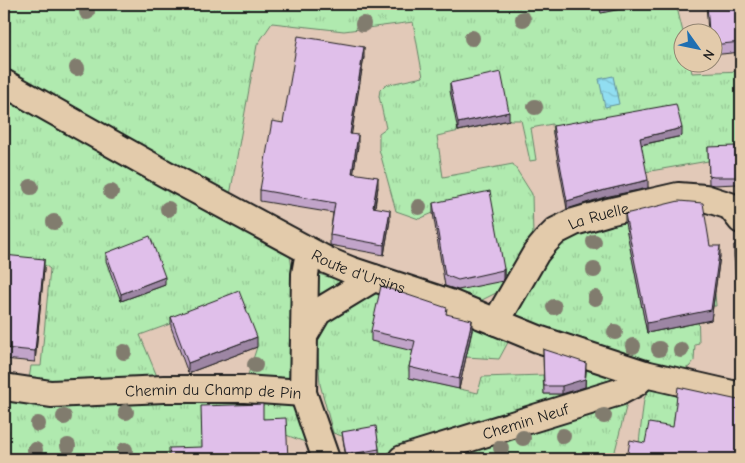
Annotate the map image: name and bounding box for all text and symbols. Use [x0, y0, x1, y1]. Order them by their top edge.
north arrow [672, 22, 722, 72]
text: N [699, 46, 718, 63]
street label: La Ruelle [565, 200, 631, 234]
street label: Route d'Ursins [308, 246, 408, 298]
street label: Chemin du Champ de Pin [125, 381, 302, 403]
street label: Chemin Neuf [480, 400, 572, 444]

